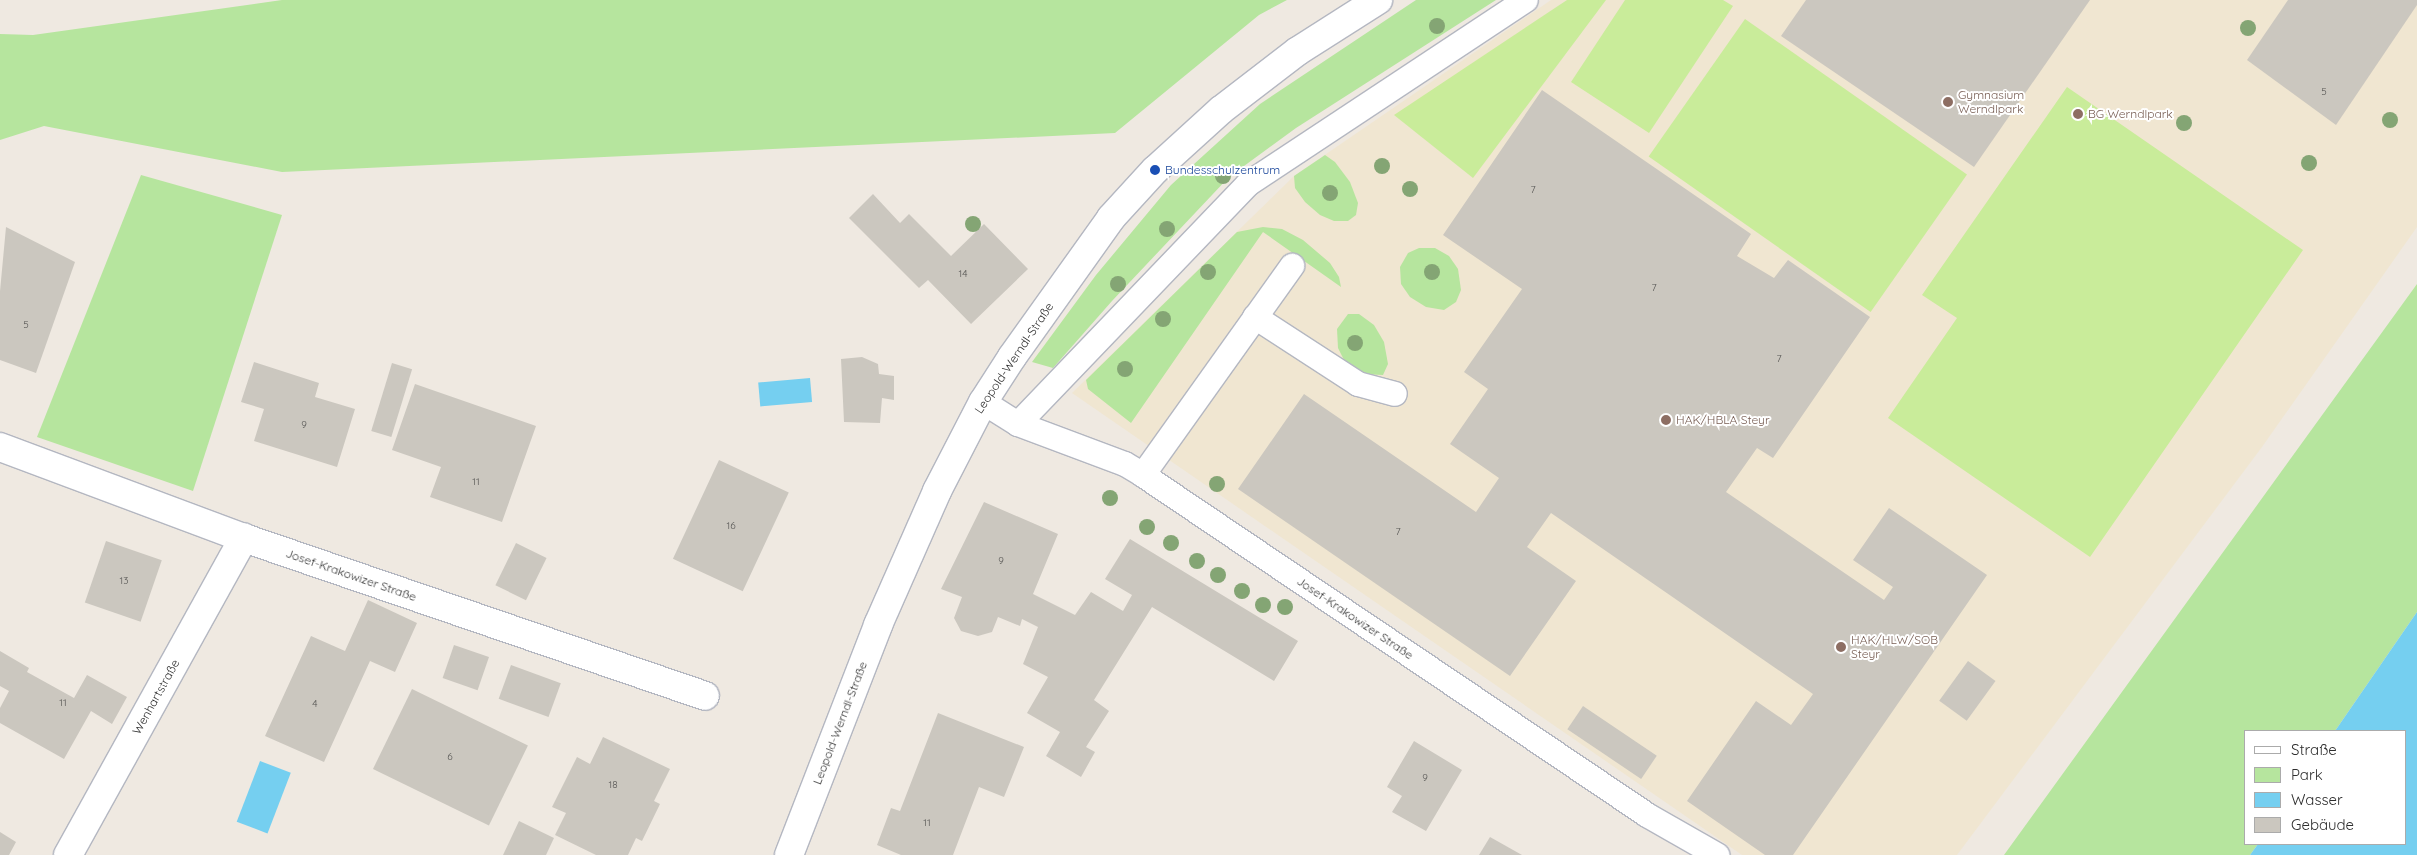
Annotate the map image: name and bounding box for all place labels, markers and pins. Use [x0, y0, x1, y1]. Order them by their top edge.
place label: Gymnasium Werndlpark [1958, 88, 2024, 116]
marker: Gymnasium Werndlpark [1942, 96, 1954, 108]
place label: BG Werndlpark [2088, 107, 2173, 121]
marker: BG Werndlpark [2072, 108, 2084, 120]
place label: Bundesschulzentrum [1165, 163, 1280, 177]
marker: Bundesschulzentrum [1149, 164, 1161, 176]
place label: HAK/HBLA Steyr [1676, 413, 1770, 427]
marker: HAK/HBLA Steyr [1660, 414, 1672, 426]
place label: HAK/HLW/SOB Steyr [1851, 633, 1938, 661]
marker: HAK/HLW/SOB Steyr [1835, 641, 1847, 653]

